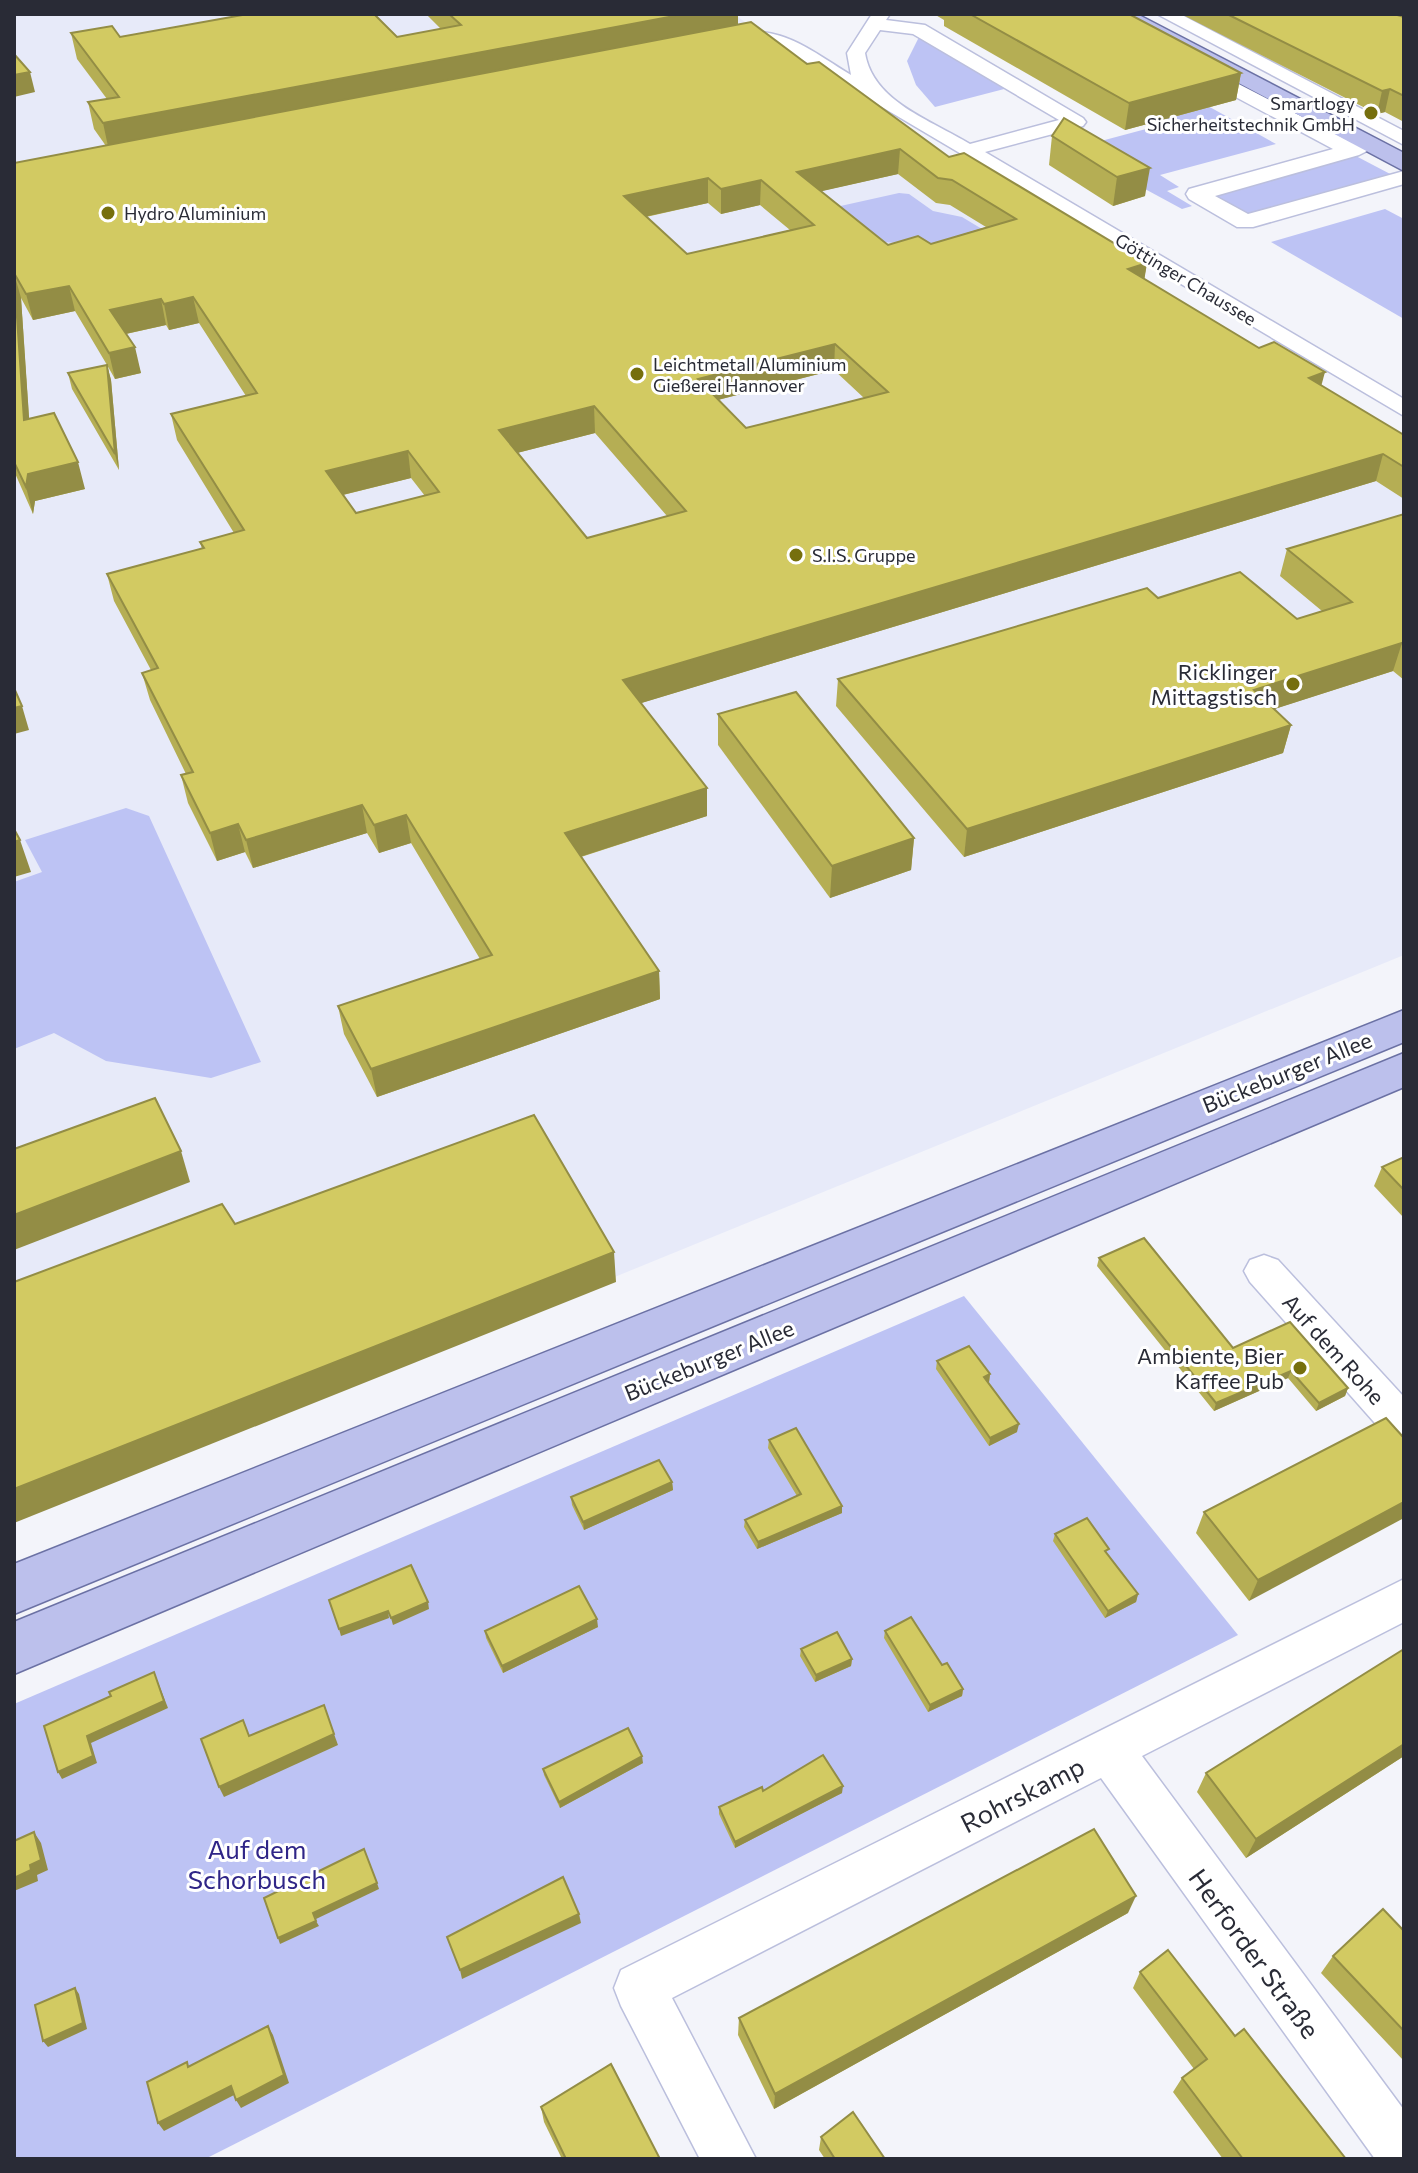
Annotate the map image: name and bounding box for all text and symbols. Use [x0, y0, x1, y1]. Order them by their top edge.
place label: Smartlogy Sicherheitstechnik GmbH [1147, 92, 1355, 135]
marker: Smartlogy Sicherheitstechnik GmbH [1362, 104, 1380, 122]
place label: Hydro Aluminium [124, 202, 266, 224]
marker: Hydro Aluminium [99, 204, 117, 222]
street label: Göttinger Chaussee [1111, 228, 1261, 330]
place label: Leichtmetall Aluminium Gießerei Hannover [653, 353, 847, 396]
marker: Leichtmetall Aluminium Gießerei Hannover [628, 365, 646, 383]
place label: S.I.S. Gruppe [812, 544, 916, 566]
marker: S.I.S. Gruppe [787, 546, 805, 564]
place label: Ricklinger Mittagstisch [1151, 658, 1277, 710]
marker: Ricklinger Mittagstisch [1284, 675, 1302, 693]
street label: Bückeburger Allee [1198, 1026, 1376, 1118]
street label: Auf dem Rohe [1277, 1288, 1391, 1410]
street label: Bückeburger Allee [620, 1314, 798, 1406]
place label: Ambiente, Bier Kaffee Pub [1137, 1342, 1284, 1394]
marker: Ambiente, Bier Kaffee Pub [1291, 1359, 1309, 1377]
street label: Rohrskamp [955, 1750, 1089, 1838]
park label: Auf dem Schorbusch [188, 1833, 326, 1894]
street label: Herforder Straße [1183, 1862, 1327, 2044]

